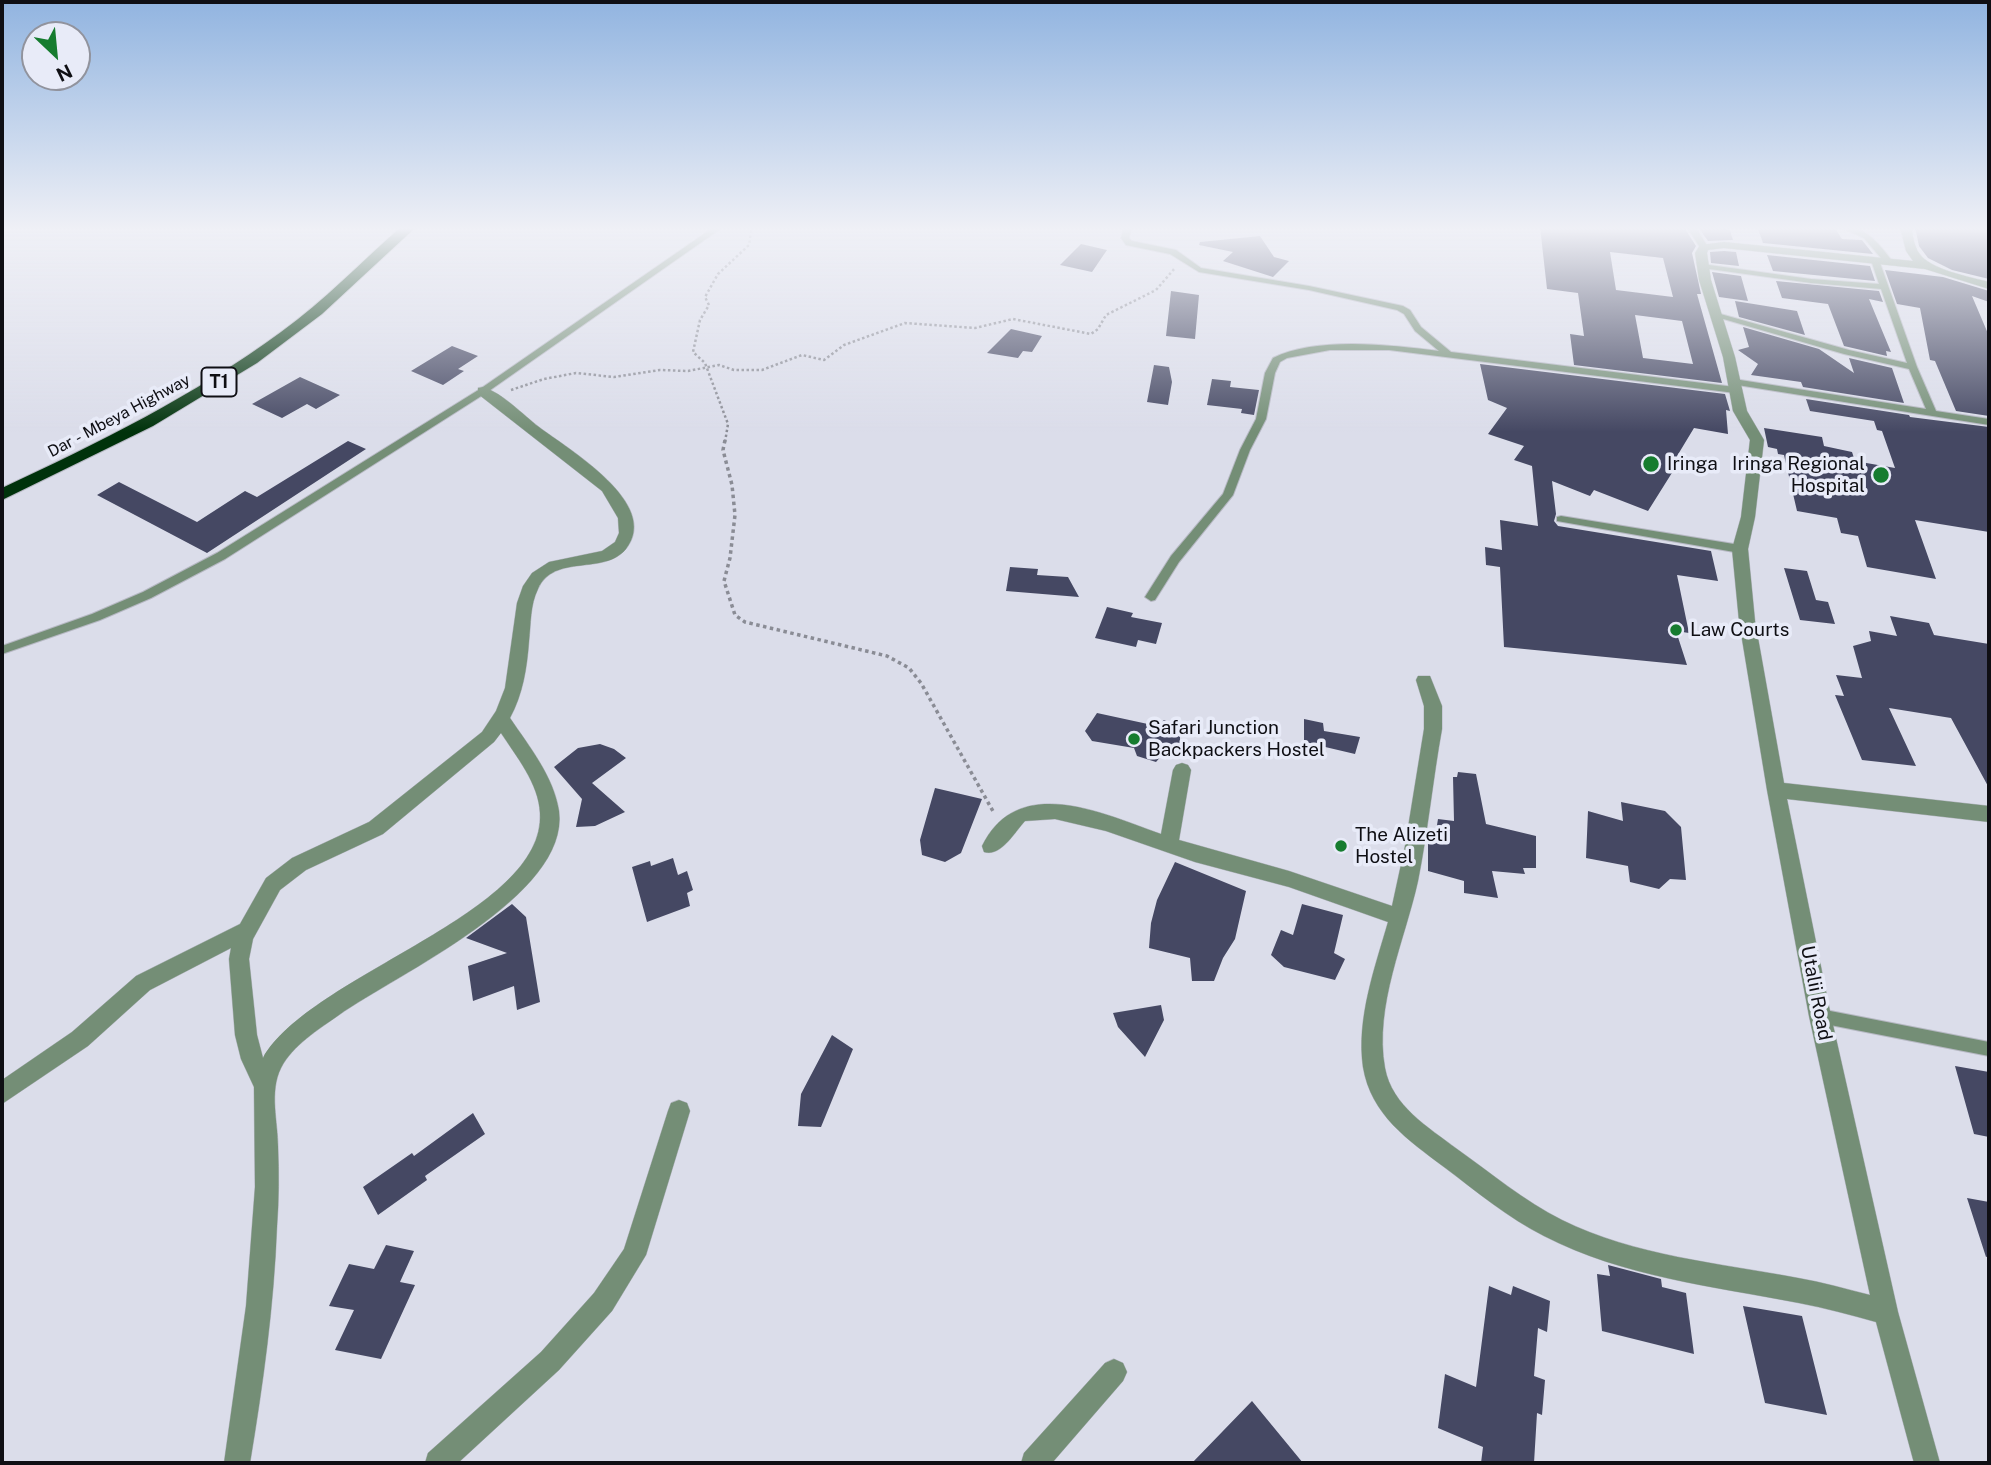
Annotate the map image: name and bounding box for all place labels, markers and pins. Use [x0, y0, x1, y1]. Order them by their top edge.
place label: Iringa [1667, 453, 1718, 475]
place label: Iringa Regional Hospital [1732, 453, 1865, 497]
marker: Iringa [1641, 454, 1661, 474]
marker: Iringa Regional Hospital [1871, 465, 1891, 485]
place label: Law Courts [1690, 619, 1789, 641]
marker: Law Courts [1668, 622, 1684, 638]
place label: Safari Junction Backpackers Hostel [1148, 717, 1325, 761]
marker: Safari Junction Backpackers Hostel [1126, 731, 1142, 747]
place label: The Alizeti Hostel [1355, 824, 1448, 868]
marker: The Alizeti Hostel [1333, 838, 1349, 854]

